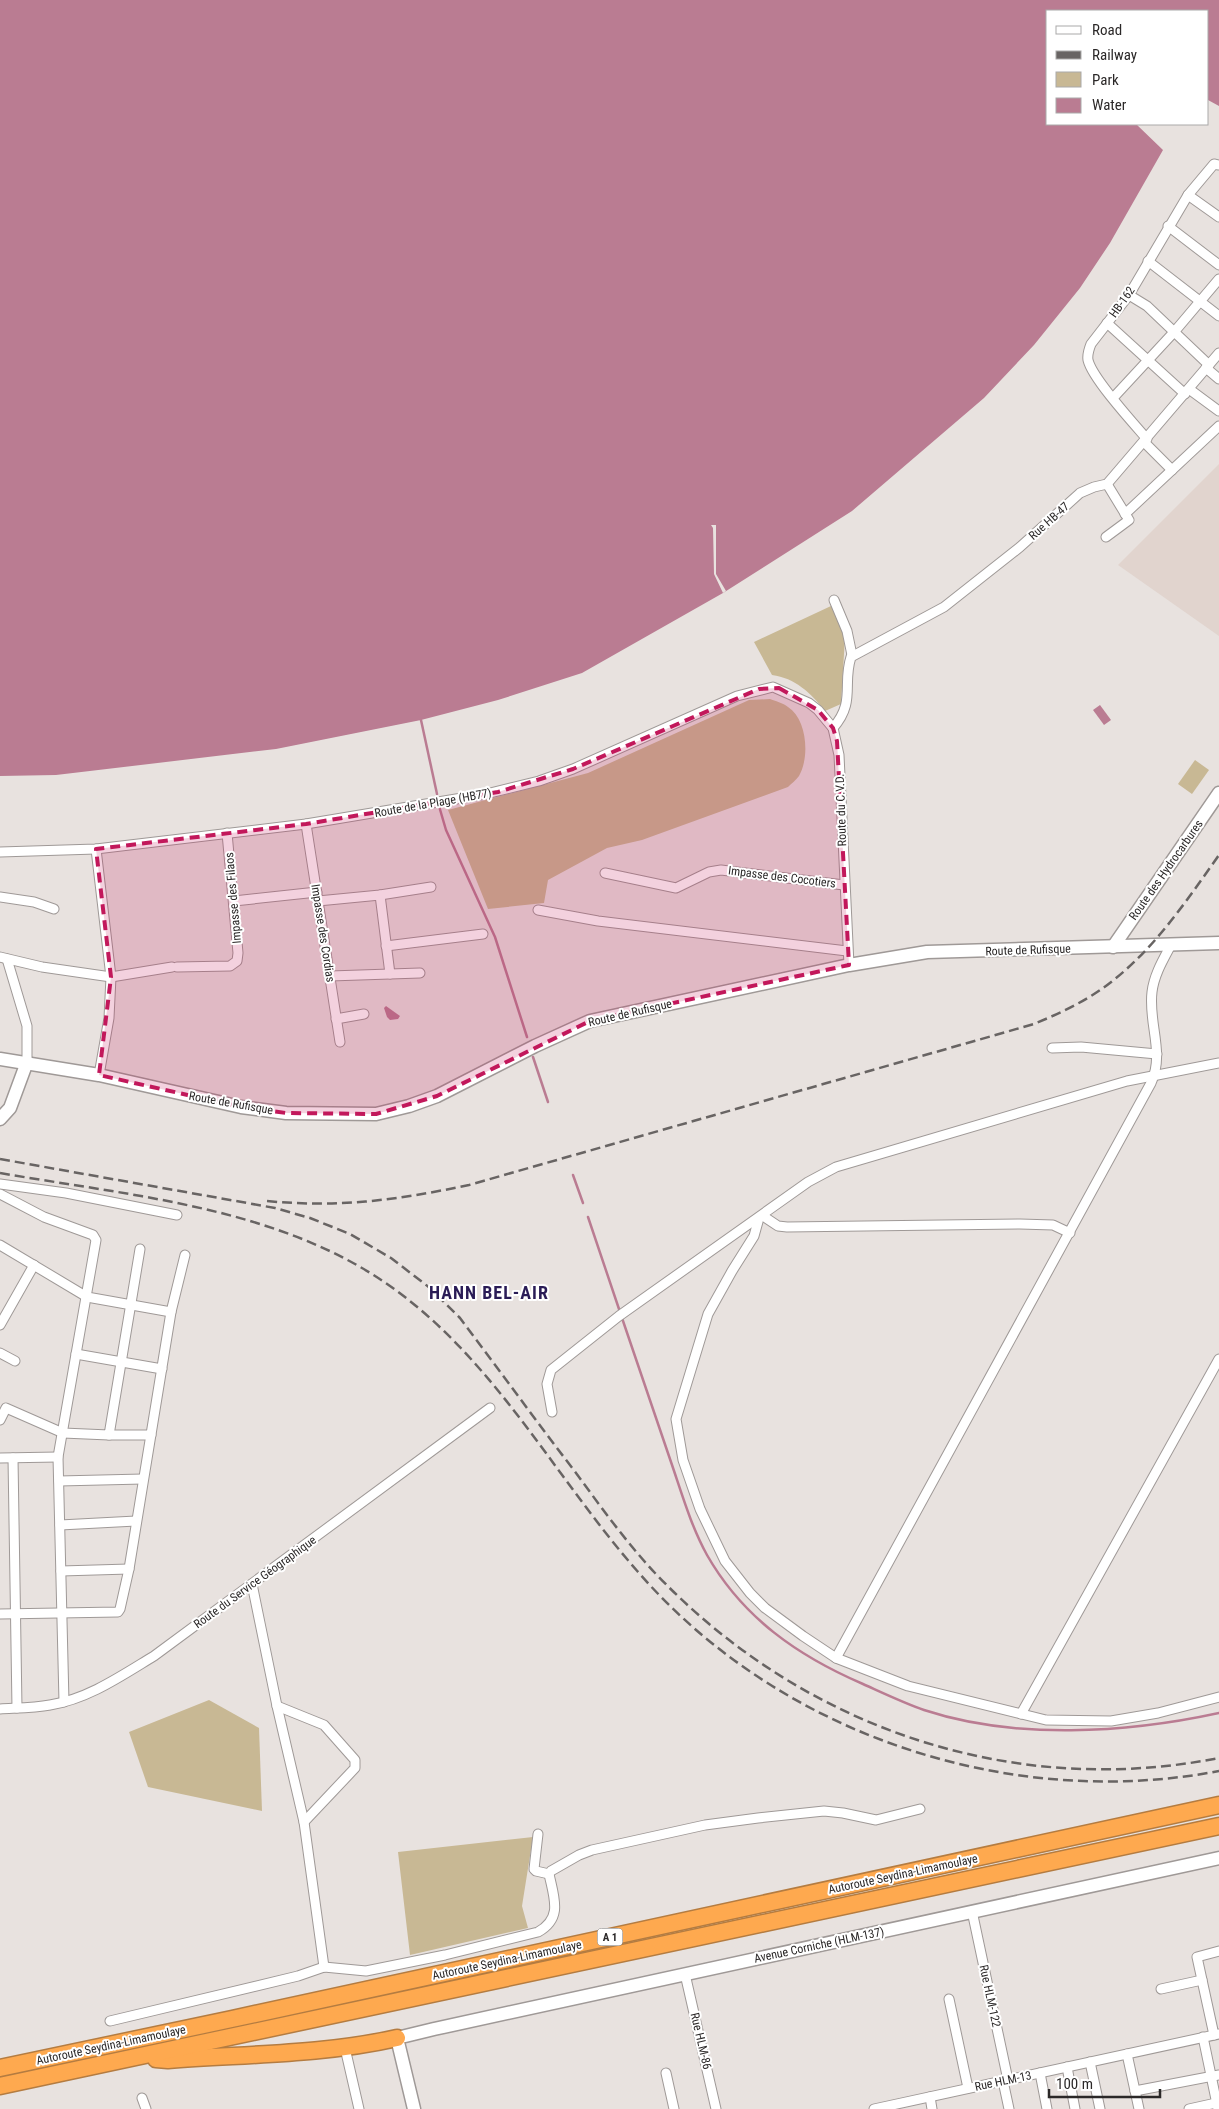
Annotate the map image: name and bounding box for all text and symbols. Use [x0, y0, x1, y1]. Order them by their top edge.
legend [1046, 10, 1209, 125]
text: Road [1092, 21, 1122, 39]
text: Railway [1092, 46, 1137, 64]
text: Park [1092, 71, 1119, 89]
text: Water [1092, 96, 1127, 114]
street label: HB-162 [1106, 284, 1138, 320]
street label: Rue HB-47 [1026, 499, 1072, 543]
street label: Route du C.V.D. [833, 773, 849, 847]
street label: Route de la Plage (HB77) [373, 786, 493, 820]
street label: Route des Hydrocarbures [1126, 817, 1206, 923]
street label: Impasse des Filaos [222, 852, 244, 944]
street label: Impasse des Cocotiers [727, 863, 837, 891]
street label: Impasse des Cordias [308, 883, 338, 983]
street label: Route de Rufisque [985, 942, 1071, 958]
street label: Route de Rufisque [587, 996, 674, 1029]
street label: Route de Rufisque [188, 1089, 275, 1117]
district label: HANN BEL-AIR [429, 1282, 549, 1303]
street label: Route du Service Géographique [191, 1533, 319, 1631]
street label: Autoroute Seydina-Limamoulaye [827, 1851, 979, 1897]
street label: Avenue Corniche (HLM-137) [753, 1924, 885, 1966]
road number: A 1 [598, 1928, 622, 1945]
street label: Autoroute Seydina-Limamoulaye [431, 1937, 583, 1983]
street label: Rue HLM-122 [977, 1963, 1003, 2029]
street label: Rue HLM-86 [688, 2011, 714, 2071]
street label: Autoroute Seydina-Limamoulaye [35, 2022, 187, 2068]
scale bar [1049, 2066, 1160, 2098]
street label: Rue HLM-13 [973, 2068, 1033, 2094]
text: 100 m [1056, 2075, 1093, 2093]

